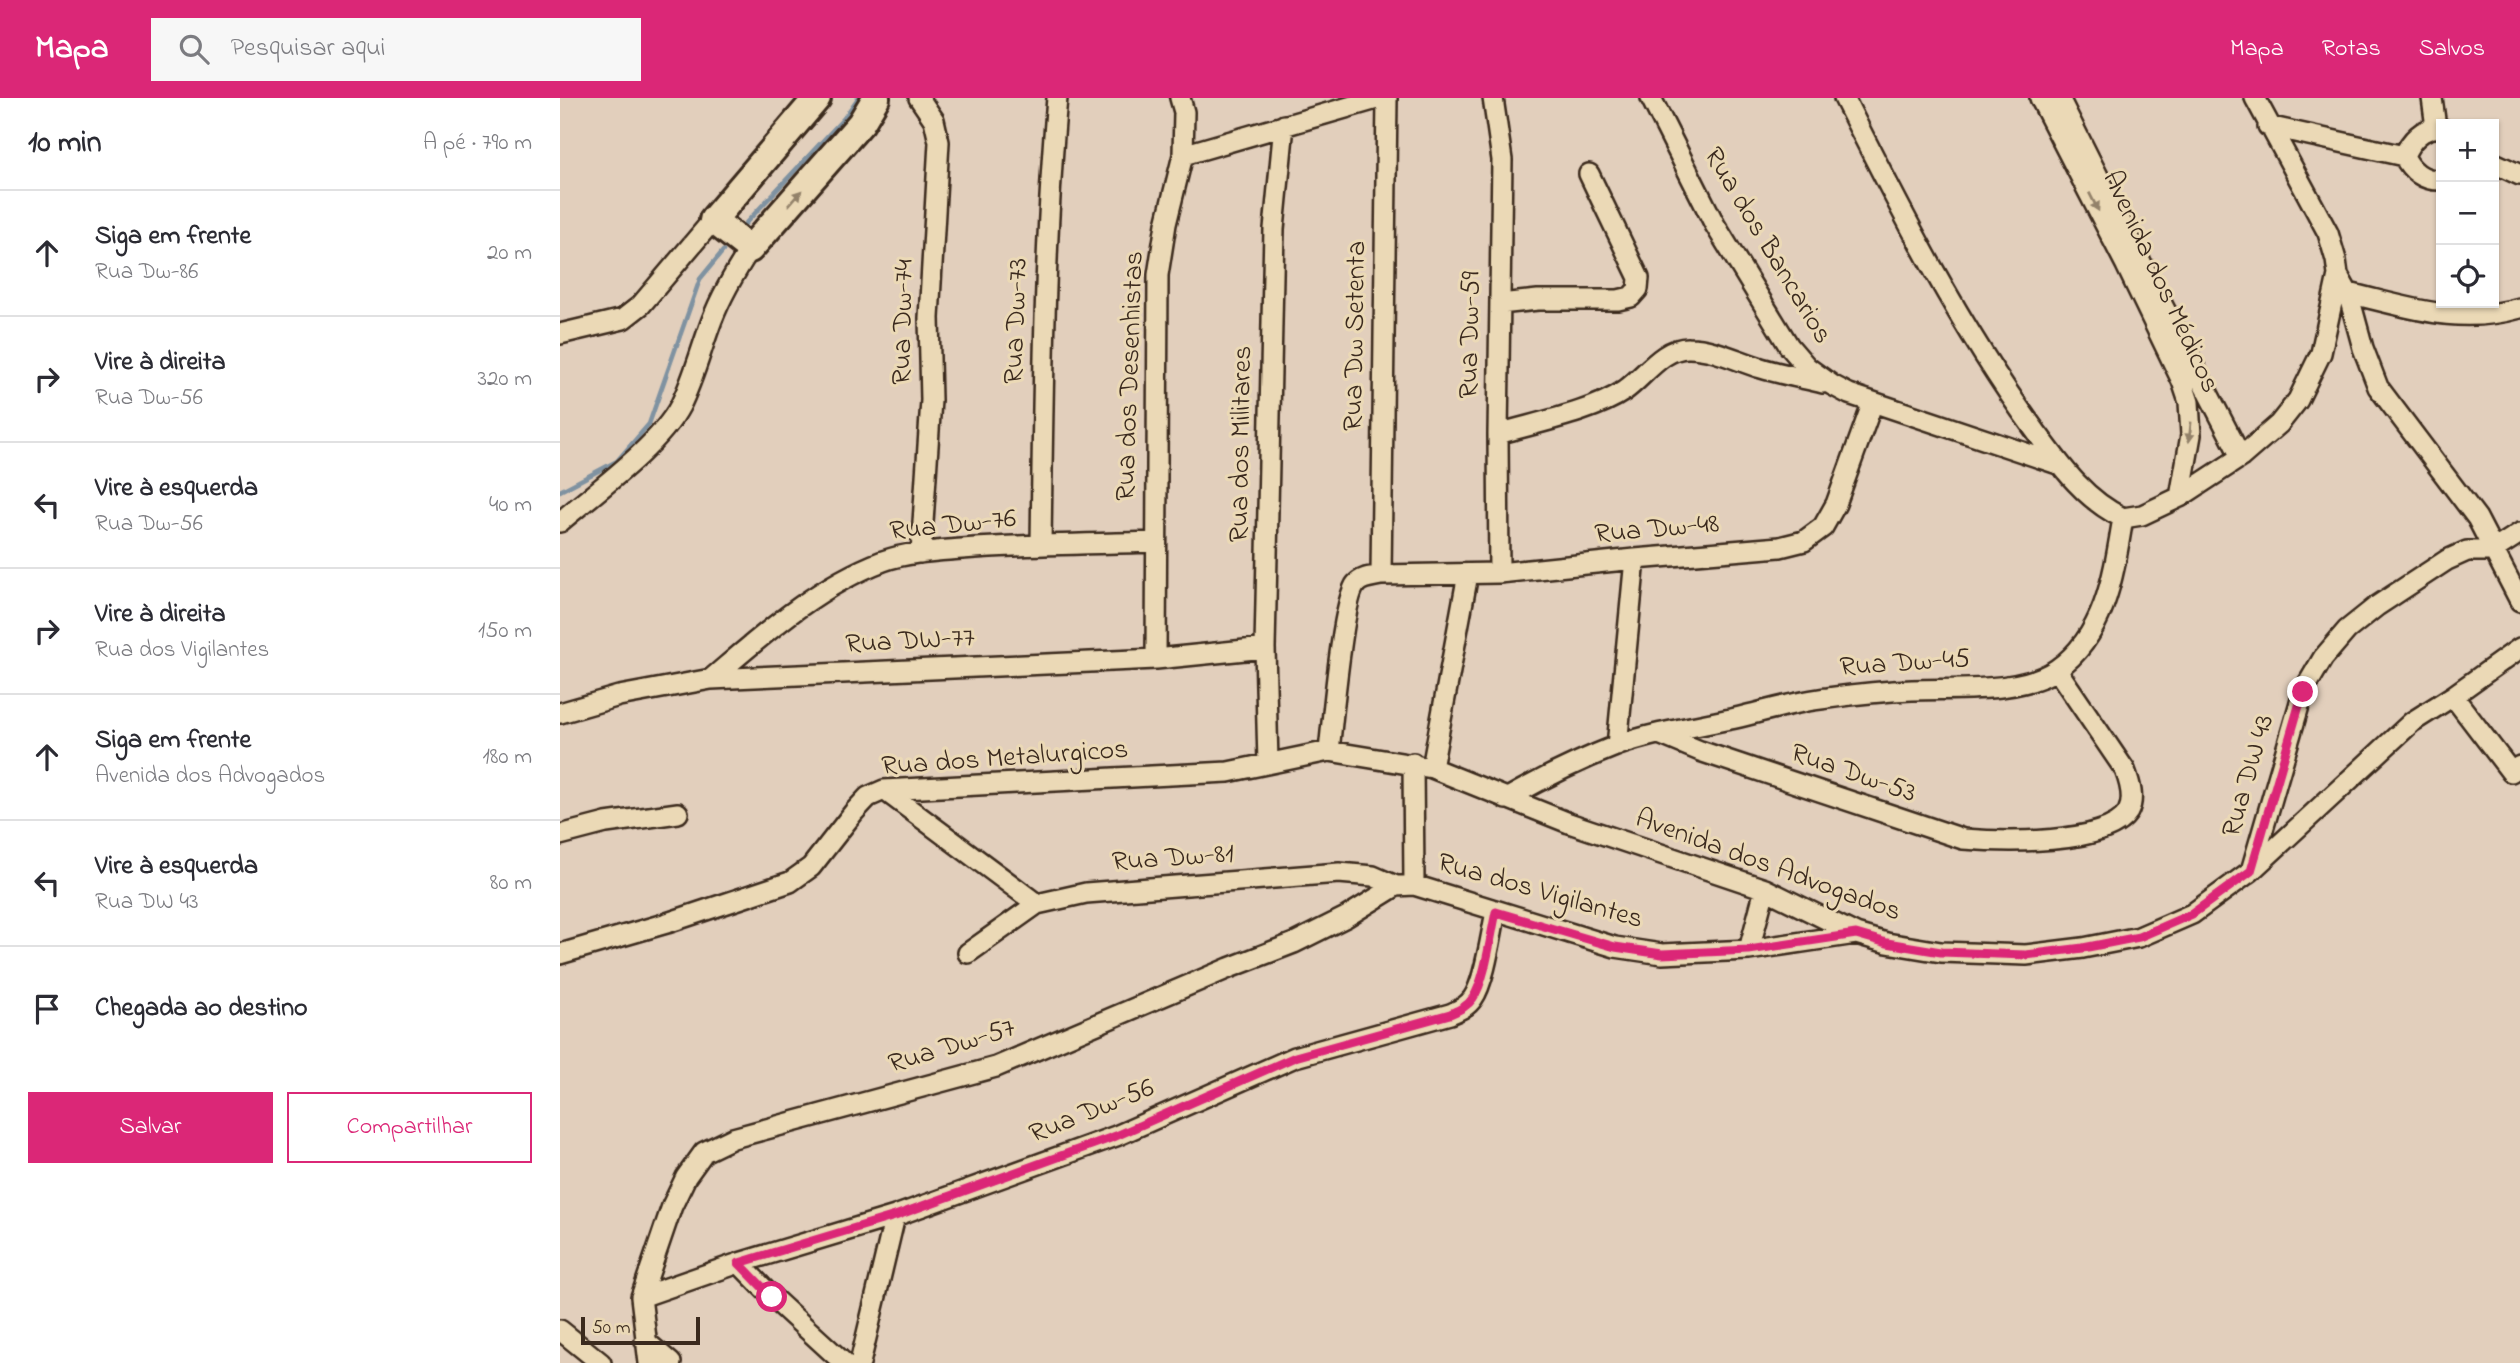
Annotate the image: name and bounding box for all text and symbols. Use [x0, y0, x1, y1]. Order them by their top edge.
search box [151, 18, 641, 81]
text: Mapa [35, 25, 109, 73]
icon: search [175, 30, 213, 68]
text: Pesquisar aqui [231, 30, 385, 68]
text: Mapa [2230, 32, 2284, 67]
text: Rotas [2322, 32, 2381, 67]
text: Salvos [2419, 32, 2485, 67]
map controls [2436, 119, 2499, 308]
button: + [2436, 119, 2499, 182]
text: 10 min [28, 122, 101, 166]
text: A pé · 790 m [423, 127, 532, 160]
street label: Rua dos Bancarios [1692, 140, 1842, 352]
street label: Avenida dos Médicos [2090, 164, 2230, 400]
button: − [2436, 182, 2499, 245]
one-way arrow [787, 189, 803, 207]
one-way arrow [2088, 192, 2100, 212]
text: Siga em frente [95, 218, 251, 256]
icon: ahead [28, 234, 66, 272]
text: 20 m [487, 237, 532, 270]
street label: Rua Dw Setenta [1334, 241, 1378, 431]
button: locate [2436, 245, 2499, 308]
street label: Rua dos Desenhistas [1106, 250, 1156, 502]
text: Rua Dw-86 [95, 256, 198, 289]
street label: Rua Dw-73 [994, 257, 1040, 385]
street label: Rua Dw-74 [882, 258, 926, 385]
street label: Rua Dw-59 [1449, 270, 1493, 399]
text: Vire à direita [95, 344, 226, 382]
street label: Rua dos Militares [1220, 345, 1264, 543]
icon: right [28, 360, 66, 398]
text: 320 m [478, 363, 532, 396]
text: Rua Dw-56 [95, 382, 203, 415]
one-way arrow [2185, 421, 2196, 443]
text: Vire à esquerda [95, 470, 258, 508]
icon: left [28, 486, 66, 524]
text: 40 m [489, 489, 532, 522]
street label: Rua Dw-76 [888, 499, 1018, 553]
street label: Rua Dw-48 [1593, 504, 1721, 556]
text: Rua Dw-56 [95, 508, 203, 541]
text: Vire à direita [95, 596, 226, 634]
icon: right [28, 612, 66, 650]
text: 150 m [478, 615, 532, 648]
street label: Rua DW-77 [844, 618, 976, 666]
text: Rua dos Vigilantes [95, 634, 269, 667]
street label: Rua Dw-45 [1838, 639, 1972, 689]
route end [2287, 676, 2318, 707]
street label: Rua DW 43 [2212, 710, 2286, 842]
text: Siga em frente [95, 722, 251, 760]
street label: Rua dos Metalurgicos [880, 730, 1130, 788]
street label: Rua Dw-53 [1785, 733, 1921, 815]
icon: ahead [28, 738, 66, 776]
text: 180 m [483, 741, 532, 774]
text: Avenida dos Advogados [95, 760, 325, 793]
street label: Avenida dos Advogados [1629, 799, 1907, 933]
street label: Rua Dw-81 [1111, 834, 1236, 884]
street label: Rua dos Vigilantes [1432, 843, 1648, 941]
text: Vire à esquerda [95, 848, 258, 886]
icon: left [28, 864, 66, 902]
text: 80 m [490, 867, 532, 900]
text: Rua DW 43 [95, 886, 198, 919]
icon: arrive [28, 990, 66, 1028]
text: Chegada ao destino [95, 990, 307, 1028]
street label: Rua Dw-57 [884, 1008, 1021, 1086]
street label: Rua Dw-56 [1023, 1068, 1161, 1156]
button: Salvar [28, 1092, 273, 1163]
button: Compartilhar [287, 1092, 532, 1163]
route start [756, 1281, 787, 1312]
scale bar [581, 1314, 700, 1346]
text: 50 m [592, 1315, 631, 1342]

